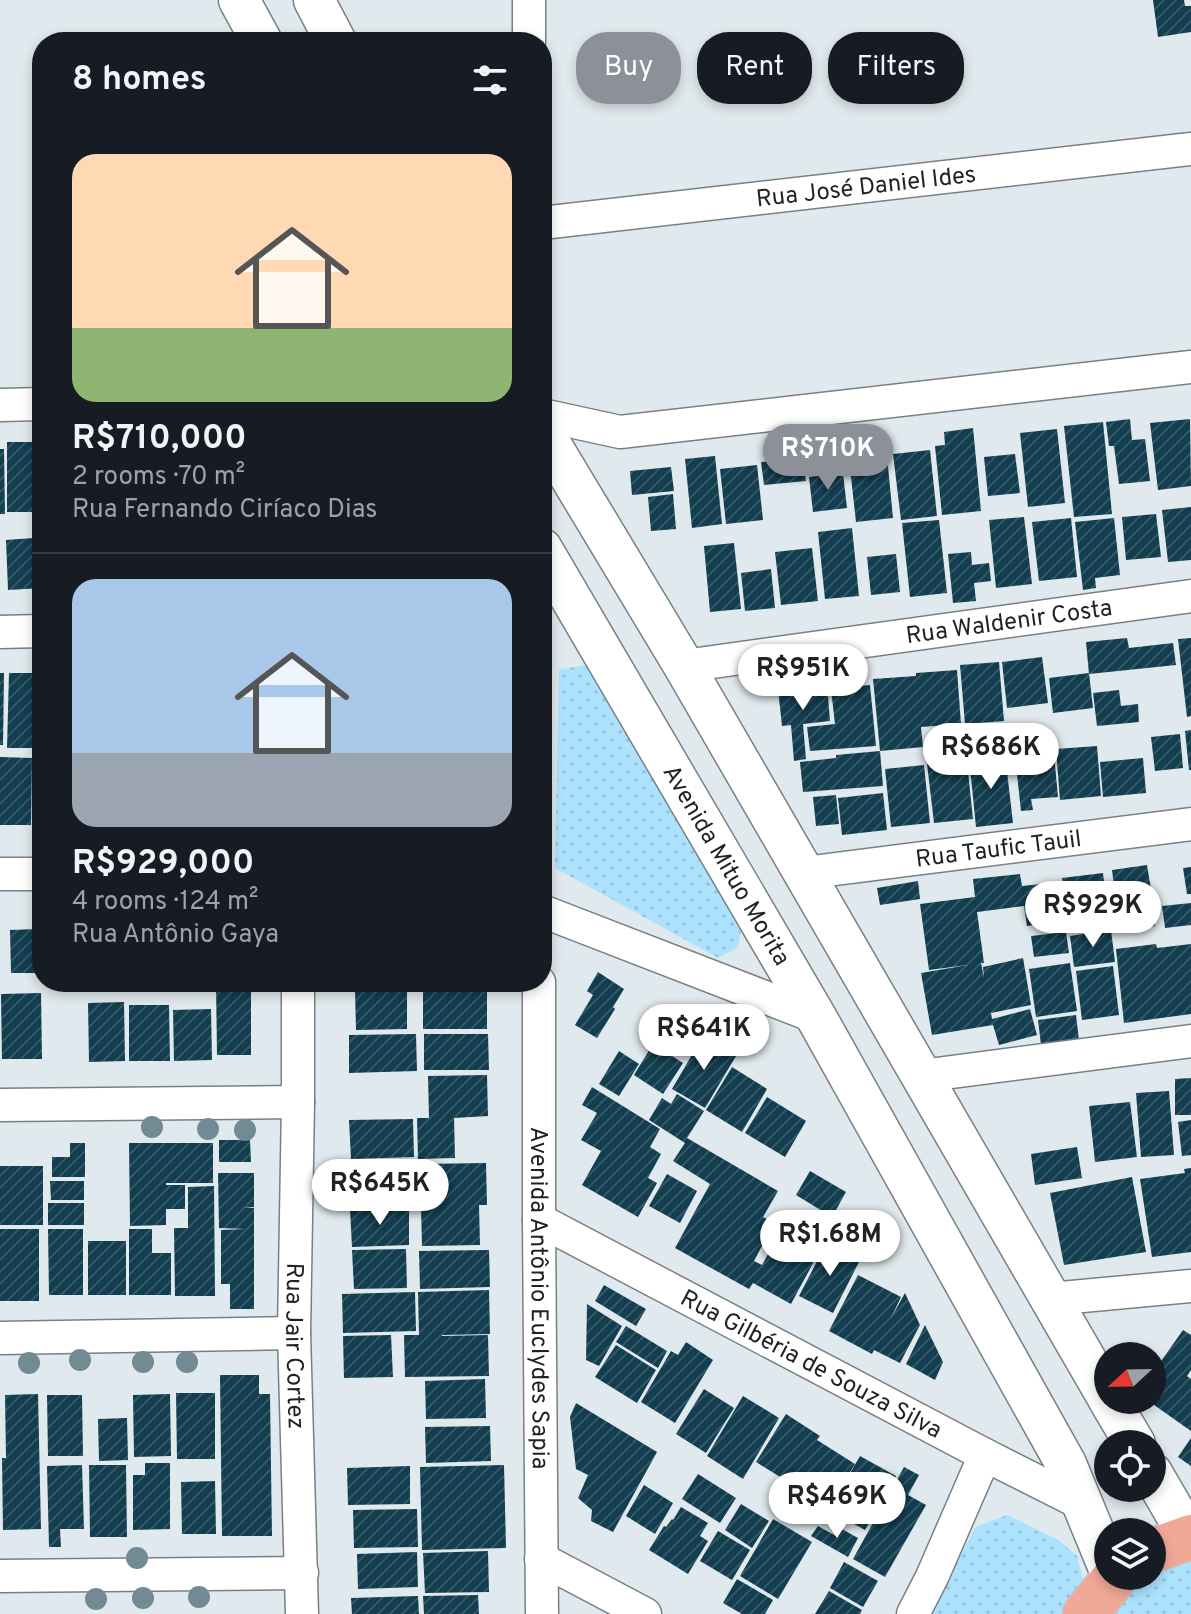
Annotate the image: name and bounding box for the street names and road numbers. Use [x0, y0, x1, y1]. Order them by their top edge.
street label: Rua José Daniel Ides [755, 161, 978, 215]
street label: Rua Waldenir Costa [904, 594, 1114, 652]
street label: Avenida Mituo Morita [655, 760, 796, 972]
street label: Rua Taufic Tauil [914, 825, 1083, 876]
street label: Avenida Antônio Euclydes Sapia [522, 1127, 554, 1470]
street label: Rua Jair Cortez [277, 1262, 310, 1430]
street label: Rua Gilbéria de Souza Silva [675, 1284, 946, 1447]

